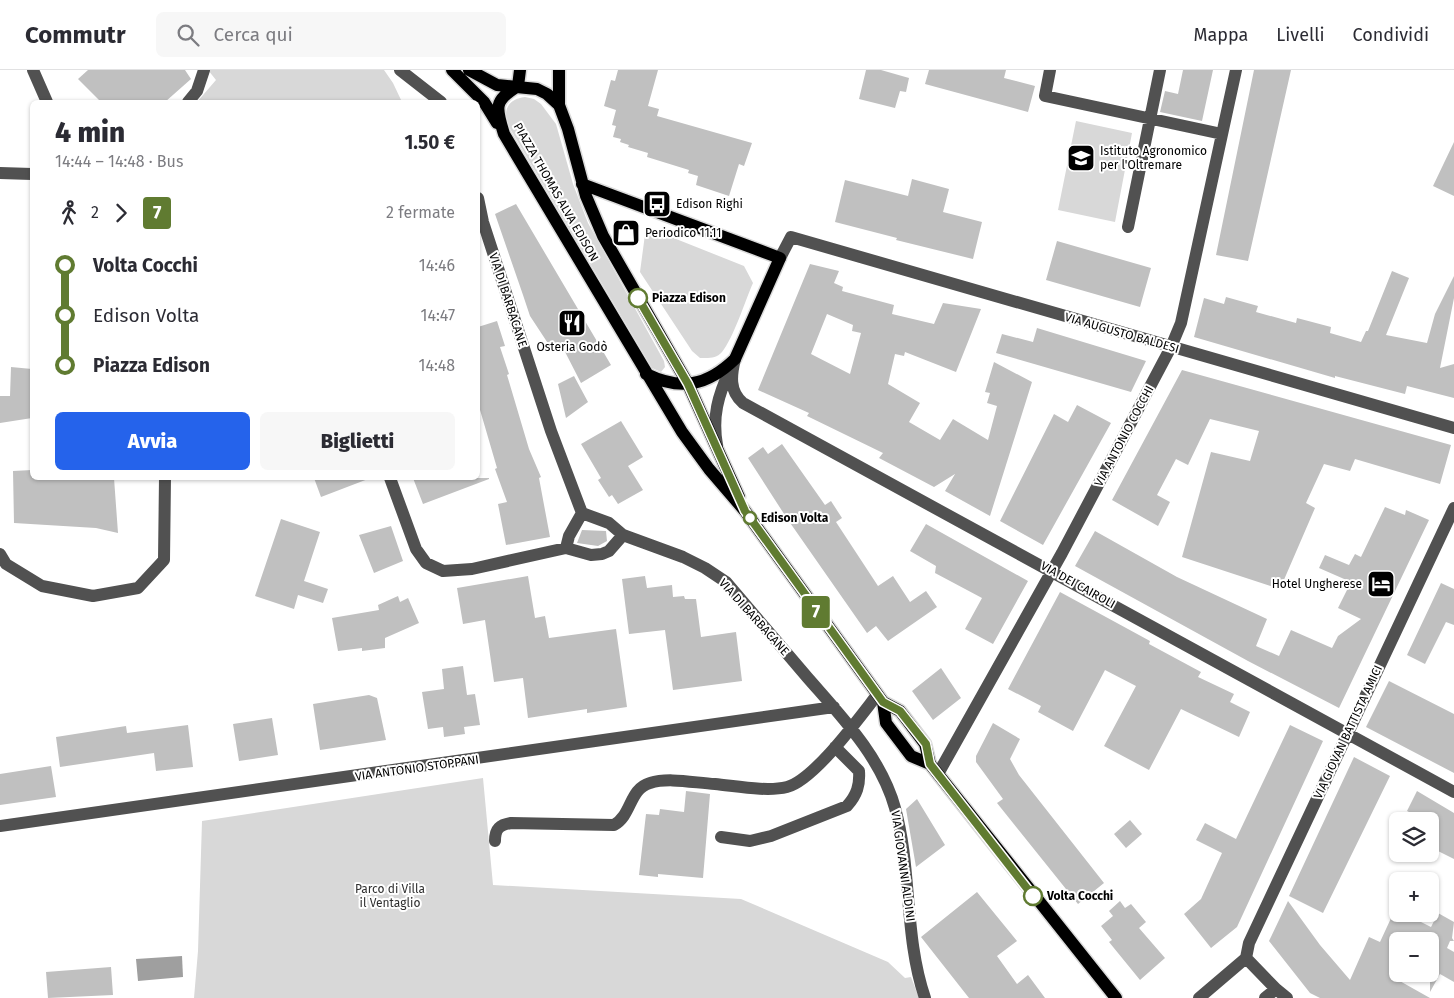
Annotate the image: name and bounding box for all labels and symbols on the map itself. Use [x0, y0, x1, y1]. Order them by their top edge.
street label: PIAZZA THOMAS ALVA EDISON [511, 120, 601, 264]
school or university icon: Istituto Agronomico per l'Oltremare [1066, 143, 1096, 173]
place label: Istituto Agronomico per l'Oltremare [1100, 144, 1207, 172]
bus stop icon: Edison Righi [642, 189, 672, 219]
place label: Edison Righi [676, 197, 743, 211]
shop icon: Periodico 11.11 [611, 218, 641, 248]
place label: Periodico 11.11 [645, 226, 722, 240]
street label: VIA DI BARBACANE [486, 251, 530, 349]
marker: Piazza Edison [628, 288, 648, 308]
place label: Piazza Edison [652, 291, 726, 305]
restaurant icon: Osteria Godò [557, 308, 587, 338]
street label: VIA AUGUSTO BALDESI [1063, 310, 1181, 356]
place label: Osteria Godò [536, 340, 608, 354]
street label: VIA ANTONIO COCCHI [1091, 383, 1157, 489]
marker: Edison Volta [743, 511, 757, 525]
place label: Edison Volta [761, 511, 829, 525]
street label: VIA DEI CAIROLI [1038, 559, 1118, 611]
hotel icon: Hotel Ungherese [1366, 569, 1396, 599]
street label: VIA DI BARBACANE [716, 576, 792, 658]
place label: Hotel Ungherese [1272, 577, 1362, 591]
line badge: 7 [800, 596, 832, 628]
street label: VIA GIOVAN BATTISTA AMICI [1311, 663, 1385, 801]
street label: VIA ANTONIO STOPPANI [354, 752, 480, 784]
street label: VIA GIOVANNI ALDINI [888, 810, 918, 922]
park label: Parco di Villa il Ventaglio [355, 882, 425, 910]
marker: Volta Cocchi [1023, 886, 1043, 906]
place label: Volta Cocchi [1046, 889, 1113, 903]

